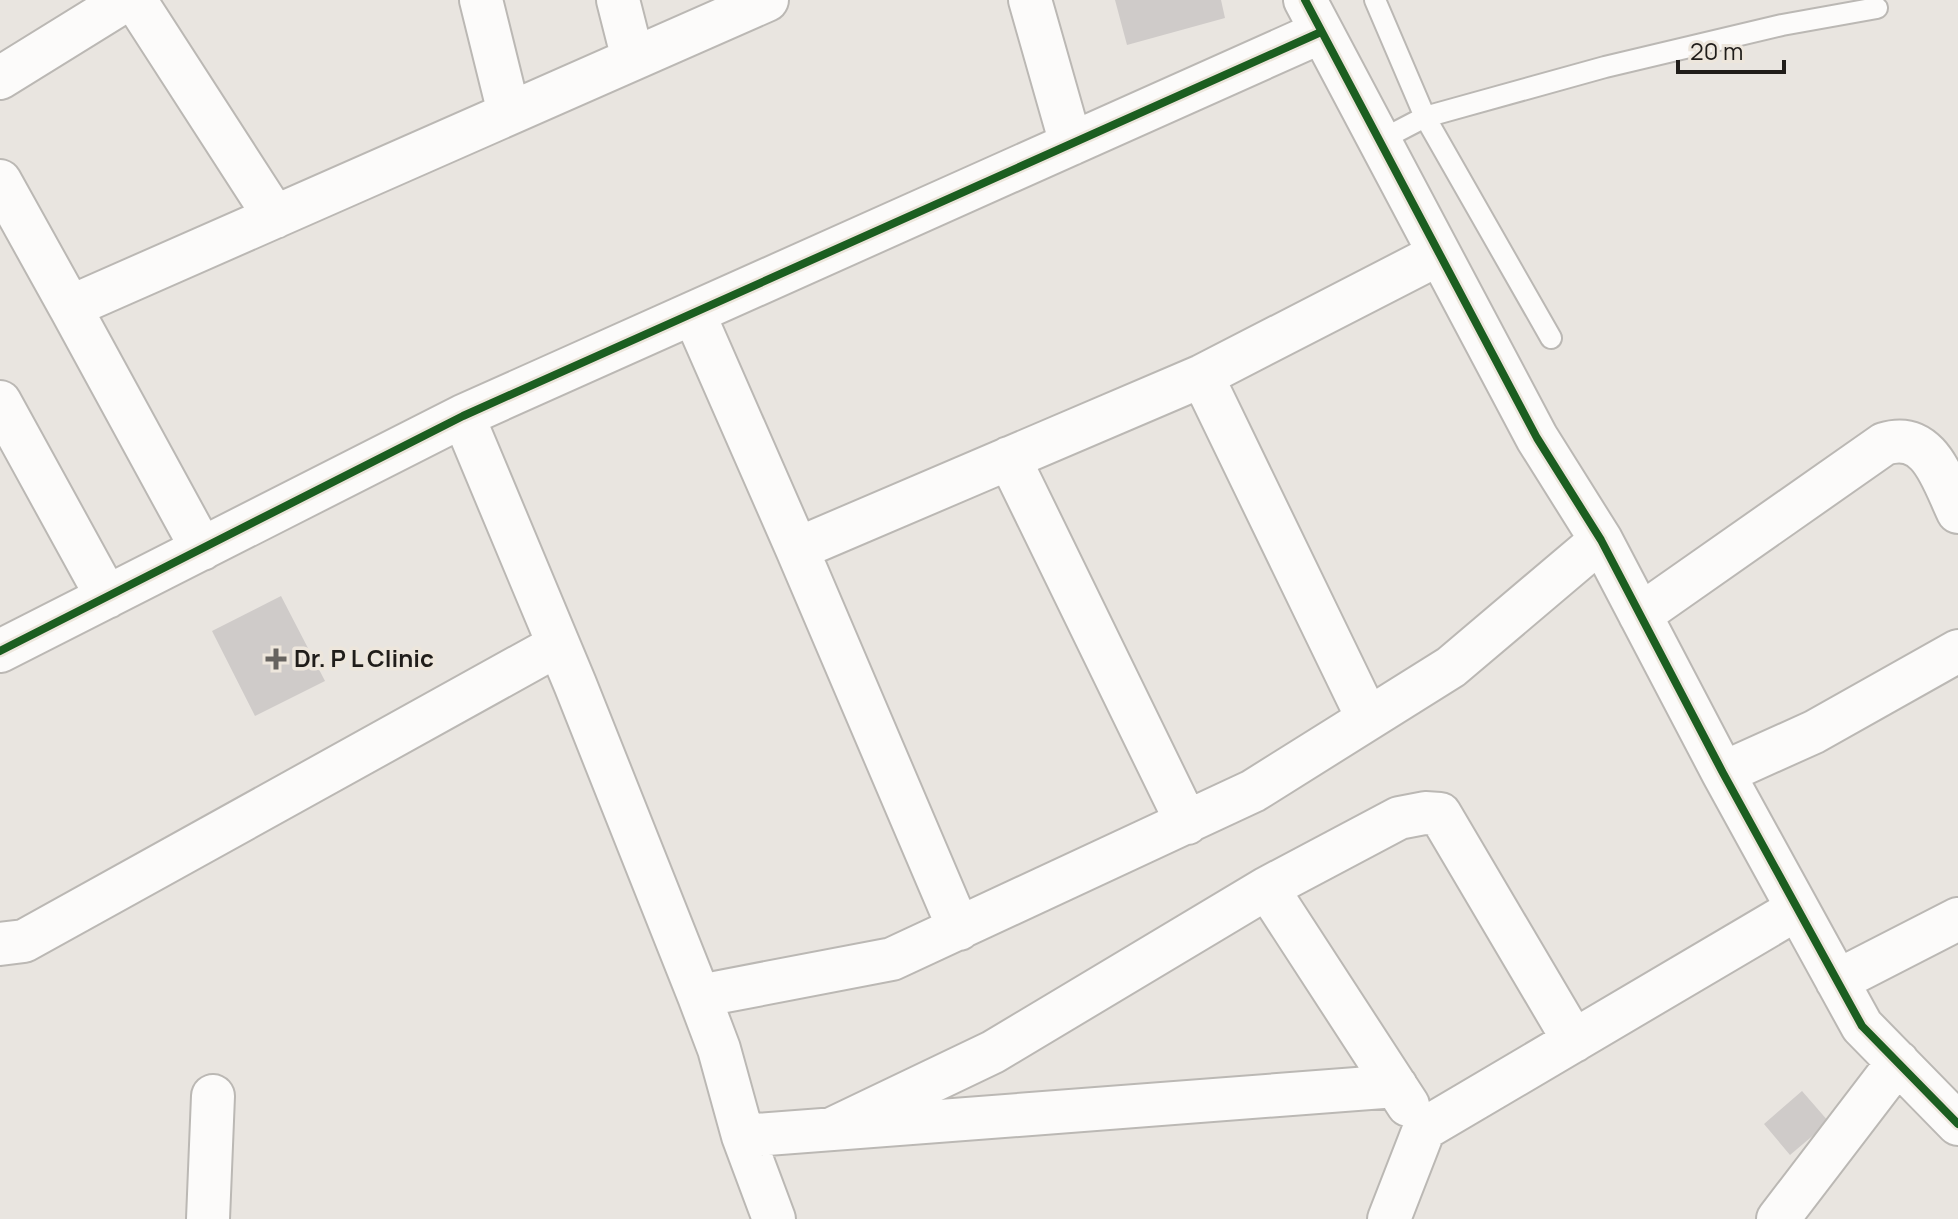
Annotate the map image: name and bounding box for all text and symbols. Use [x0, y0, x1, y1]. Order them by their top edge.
scale bar [1678, 24, 1784, 74]
text: 20 m [1690, 34, 1743, 67]
place label: Dr. P L Clinic [294, 641, 434, 674]
marker: Dr. P L Clinic [265, 648, 287, 670]

